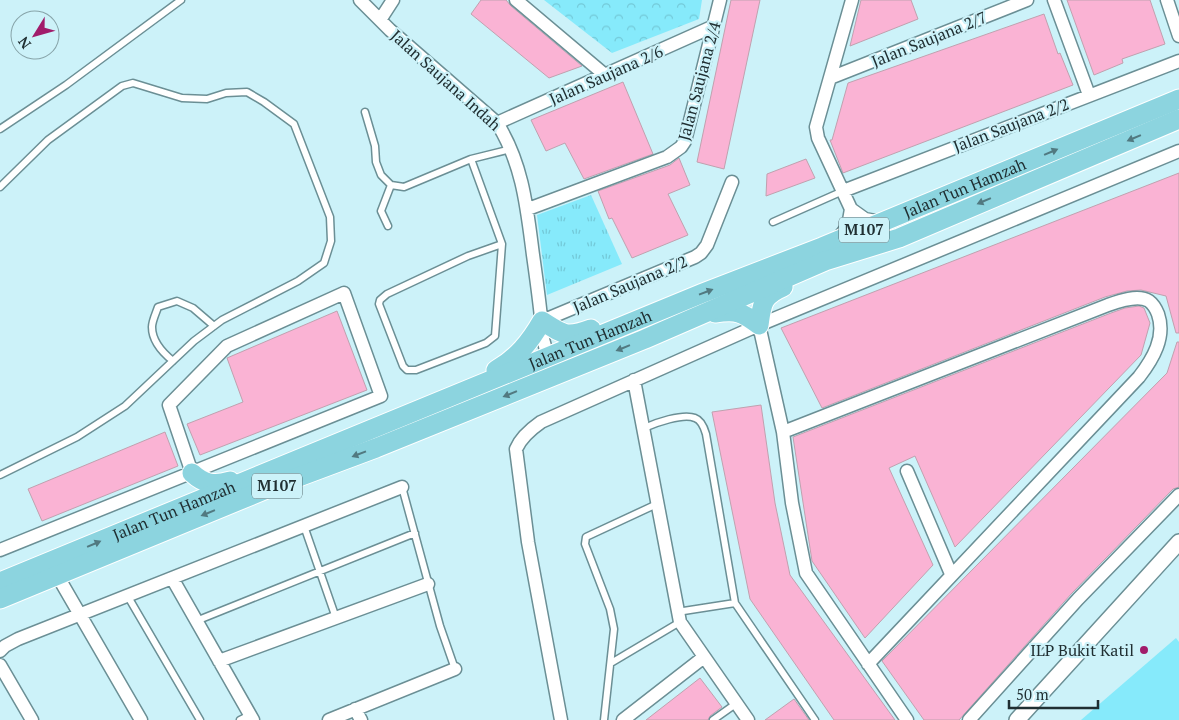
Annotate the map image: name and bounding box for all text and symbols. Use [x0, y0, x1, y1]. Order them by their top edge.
street label: Jalan Saujana 2/7 [868, 6, 990, 72]
north arrow [10, 10, 60, 60]
street label: Jalan Saujana 2/4 [673, 19, 726, 143]
street label: Jalan Saujana Indah [386, 25, 506, 136]
text: N [13, 33, 35, 53]
street label: Jalan Saujana 2/6 [546, 40, 667, 110]
street label: Jalan Saujana 2/2 [950, 93, 1072, 157]
one-way arrow [1127, 134, 1141, 142]
one-way arrow [1044, 147, 1058, 155]
street label: Jalan Tun Hamzah [900, 152, 1030, 223]
one-way arrow [977, 197, 991, 205]
road number: M107 [839, 218, 889, 242]
street label: Jalan Saujana 2/2 [569, 250, 691, 318]
one-way arrow [699, 288, 714, 296]
street label: Jalan Tun Hamzah [525, 304, 655, 374]
one-way arrow [615, 344, 630, 352]
one-way arrow [503, 390, 517, 398]
one-way arrow [351, 450, 366, 458]
road number: M107 [252, 474, 302, 498]
street label: Jalan Tun Hamzah [109, 475, 239, 546]
one-way arrow [201, 510, 215, 518]
one-way arrow [87, 539, 101, 547]
place label: ILP Bukit Katil [1030, 639, 1134, 661]
marker: ILP Bukit Katil [1138, 644, 1150, 656]
scale bar [1009, 678, 1098, 710]
text: 50 m [1016, 684, 1049, 704]

